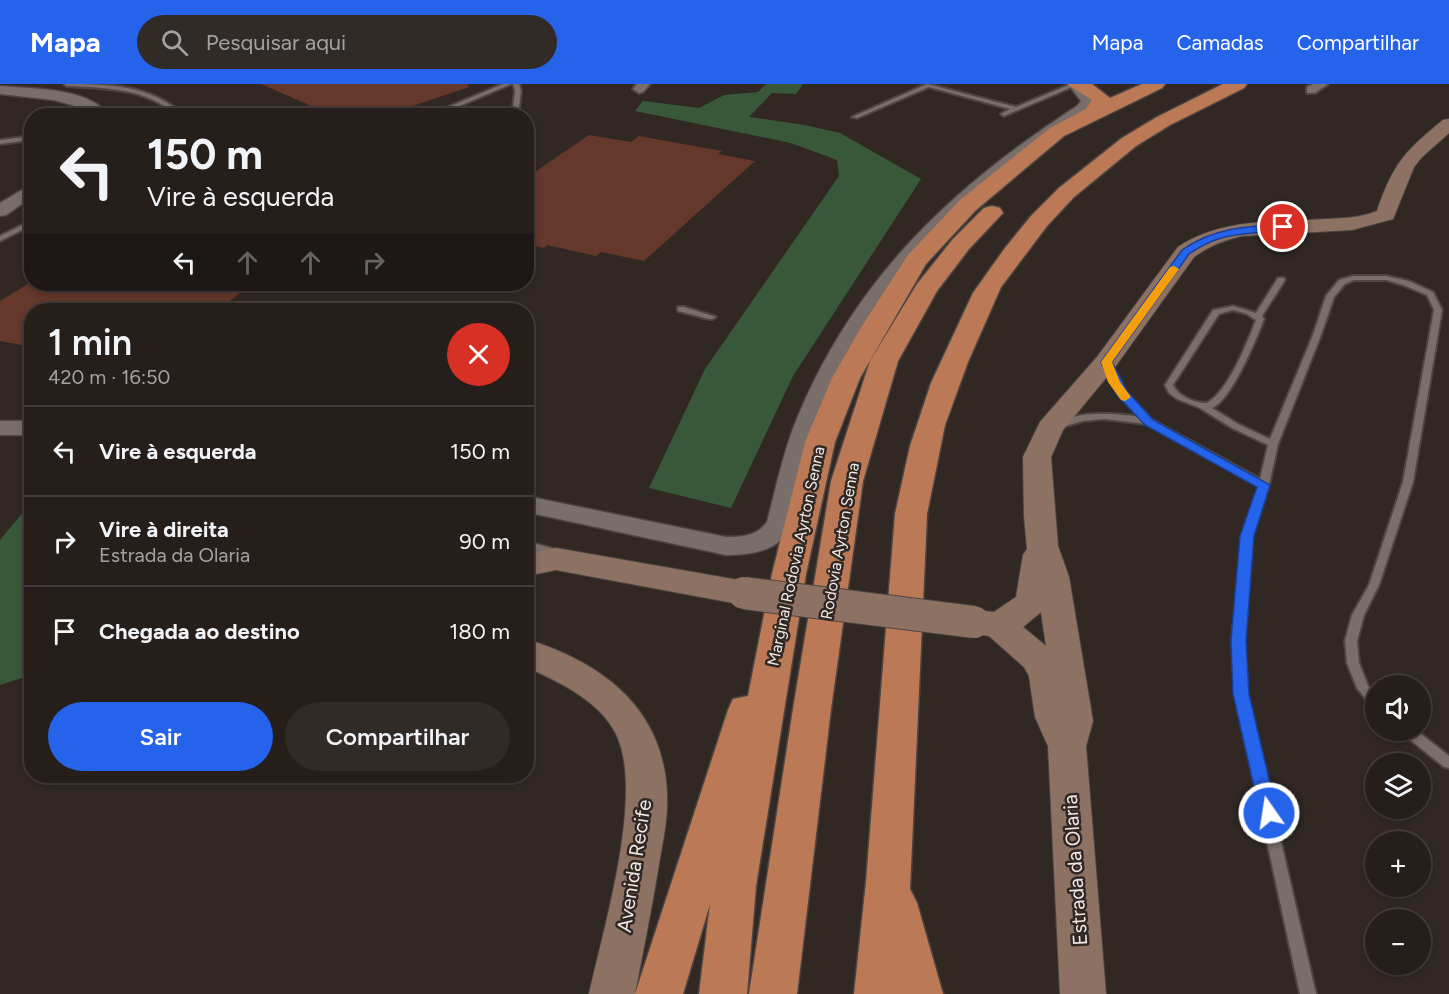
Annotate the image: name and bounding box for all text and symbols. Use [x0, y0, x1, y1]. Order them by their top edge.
search box [137, 15, 557, 69]
text: Mapa [30, 25, 101, 59]
icon: search [158, 26, 191, 59]
text: Pesquisar aqui [206, 29, 346, 56]
text: Mapa [1092, 30, 1143, 55]
text: Camadas [1176, 30, 1264, 55]
text: Compartilhar [1297, 30, 1419, 55]
text: 150 m [147, 129, 263, 180]
icon: left [48, 132, 126, 210]
text: Vire à esquerda [147, 180, 334, 213]
pin [1257, 201, 1308, 252]
icon: arrive [1266, 210, 1299, 243]
icon: left [168, 246, 201, 279]
icon: ahead [231, 246, 264, 279]
icon: ahead [294, 246, 327, 279]
icon: right [357, 246, 390, 279]
text: 1 min [48, 321, 132, 364]
button: close [447, 323, 510, 386]
text: 420 m · 16:50 [48, 365, 170, 389]
icon: left [48, 435, 81, 468]
text: Vire à esquerda [99, 438, 257, 465]
text: 150 m [450, 438, 510, 465]
street label: Marginal Rodovia Ayrton Senna [763, 445, 829, 667]
street label: Rodovia Ayrton Senna [817, 461, 863, 621]
text: Vire à direita [99, 516, 229, 543]
icon: right [48, 525, 81, 558]
text: 90 m [459, 528, 510, 555]
text: Estrada da Olaria [99, 543, 250, 567]
icon: arrive [48, 615, 81, 648]
text: Chegada ao destino [99, 618, 300, 645]
text: 180 m [449, 618, 510, 645]
map controls [1365, 675, 1431, 975]
button: sound [1365, 675, 1431, 741]
button: Sair [48, 702, 273, 771]
button: Compartilhar [285, 702, 510, 771]
button: layers [1365, 753, 1431, 819]
position arrow [1237, 781, 1301, 845]
street label: Estrada da Olaria [1058, 794, 1092, 946]
street label: Avenida Recife [612, 798, 656, 934]
button: + [1365, 831, 1431, 897]
button: − [1365, 909, 1431, 975]

